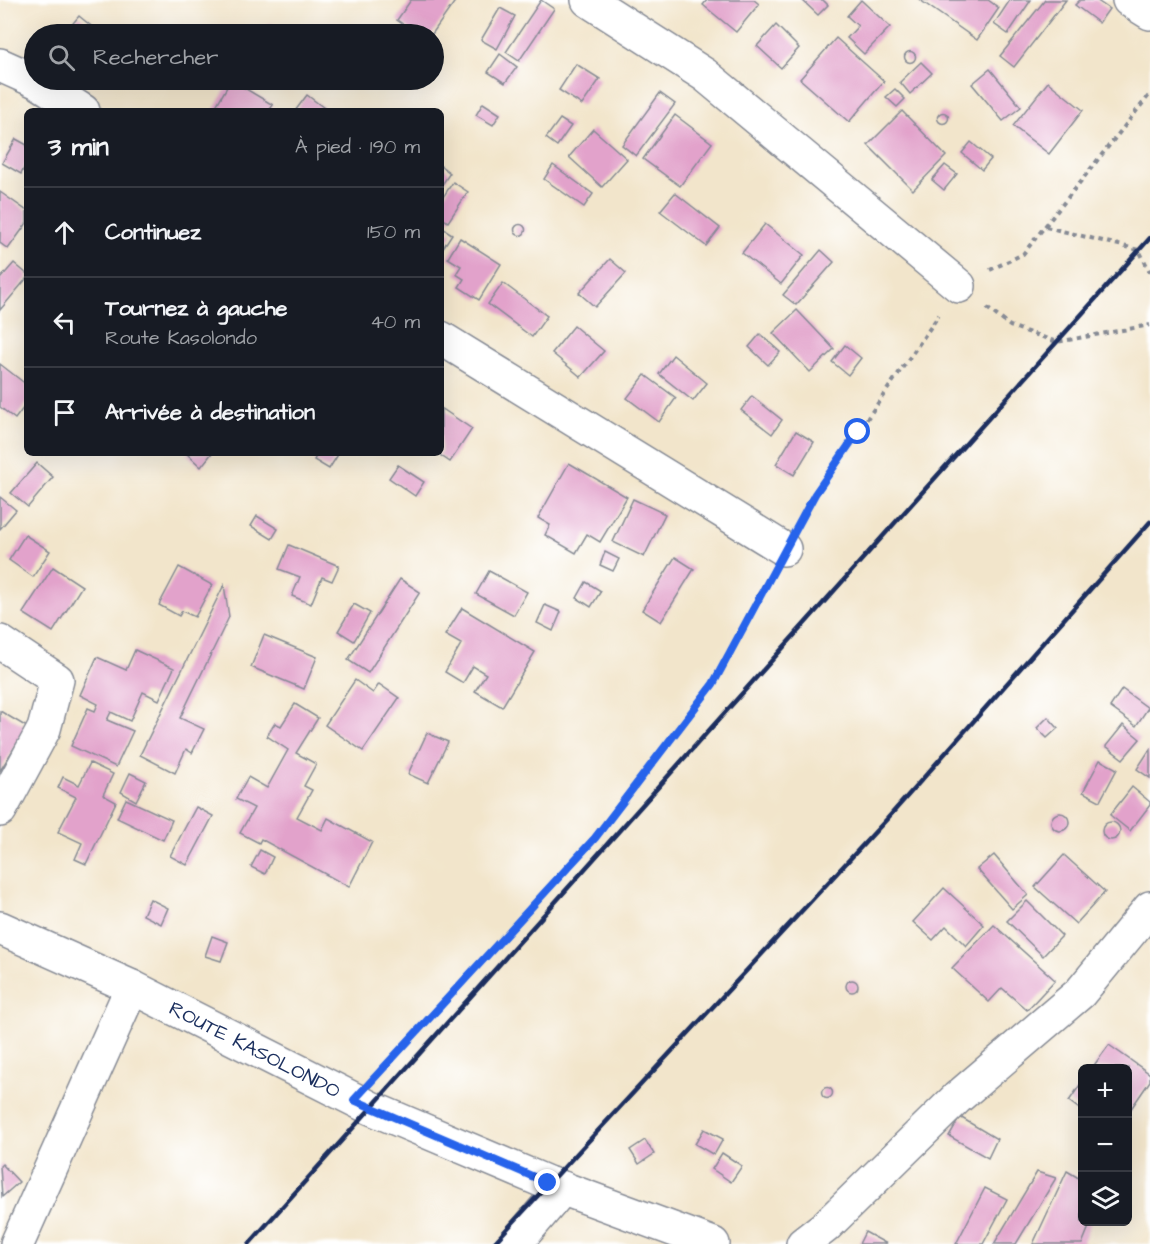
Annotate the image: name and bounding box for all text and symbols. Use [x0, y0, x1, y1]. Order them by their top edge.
search box [24, 24, 444, 90]
icon: search [45, 41, 78, 74]
text: Rechercher [93, 42, 218, 73]
text: 3 min [48, 129, 109, 165]
text: À pied · 190 m [295, 133, 420, 161]
icon: ahead [48, 216, 81, 249]
text: Continuez [105, 217, 201, 248]
text: 150 m [367, 218, 420, 246]
text: Tournez à gauche [105, 293, 287, 324]
icon: left [48, 306, 81, 339]
text: 40 m [370, 308, 420, 336]
text: Route Kasolondo [105, 324, 257, 352]
icon: arrive [48, 396, 81, 429]
text: Arrivée à destination [105, 397, 315, 428]
route start [844, 418, 870, 444]
street label: ROUTE KASOLONDO [164, 995, 345, 1105]
map controls [1078, 1064, 1132, 1226]
button: + [1078, 1064, 1132, 1118]
button: − [1078, 1118, 1132, 1172]
route end [534, 1169, 560, 1195]
button: layers [1078, 1172, 1132, 1226]

